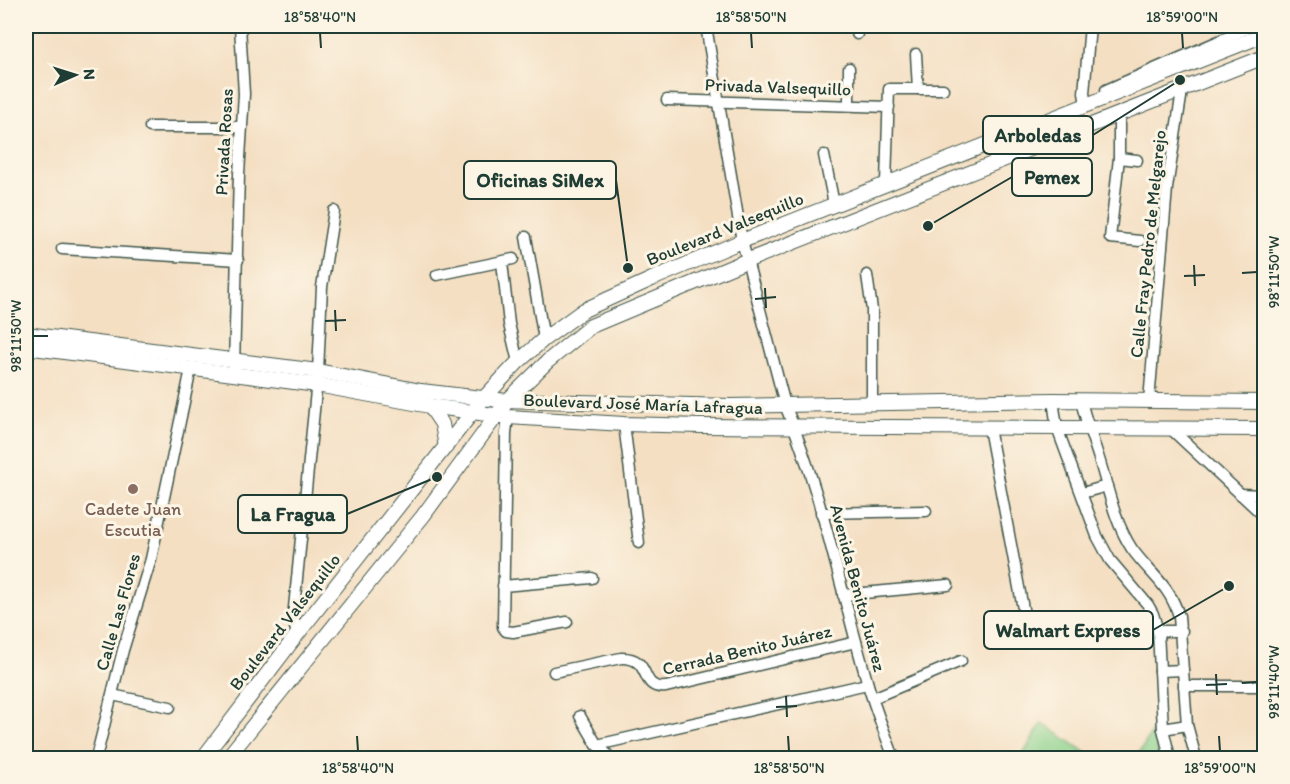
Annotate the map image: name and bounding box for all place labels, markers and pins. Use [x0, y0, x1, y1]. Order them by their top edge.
callout: Arboledas [983, 116, 1093, 154]
callout: Pemex [1012, 158, 1092, 196]
callout: Oficinas SiMex [464, 161, 616, 199]
marker: Cadete Juan Escutia [126, 482, 140, 496]
callout: La Fragua [238, 495, 347, 533]
place label: Cadete Juan Escutia [85, 498, 181, 541]
callout: Walmart Express [984, 611, 1153, 649]

